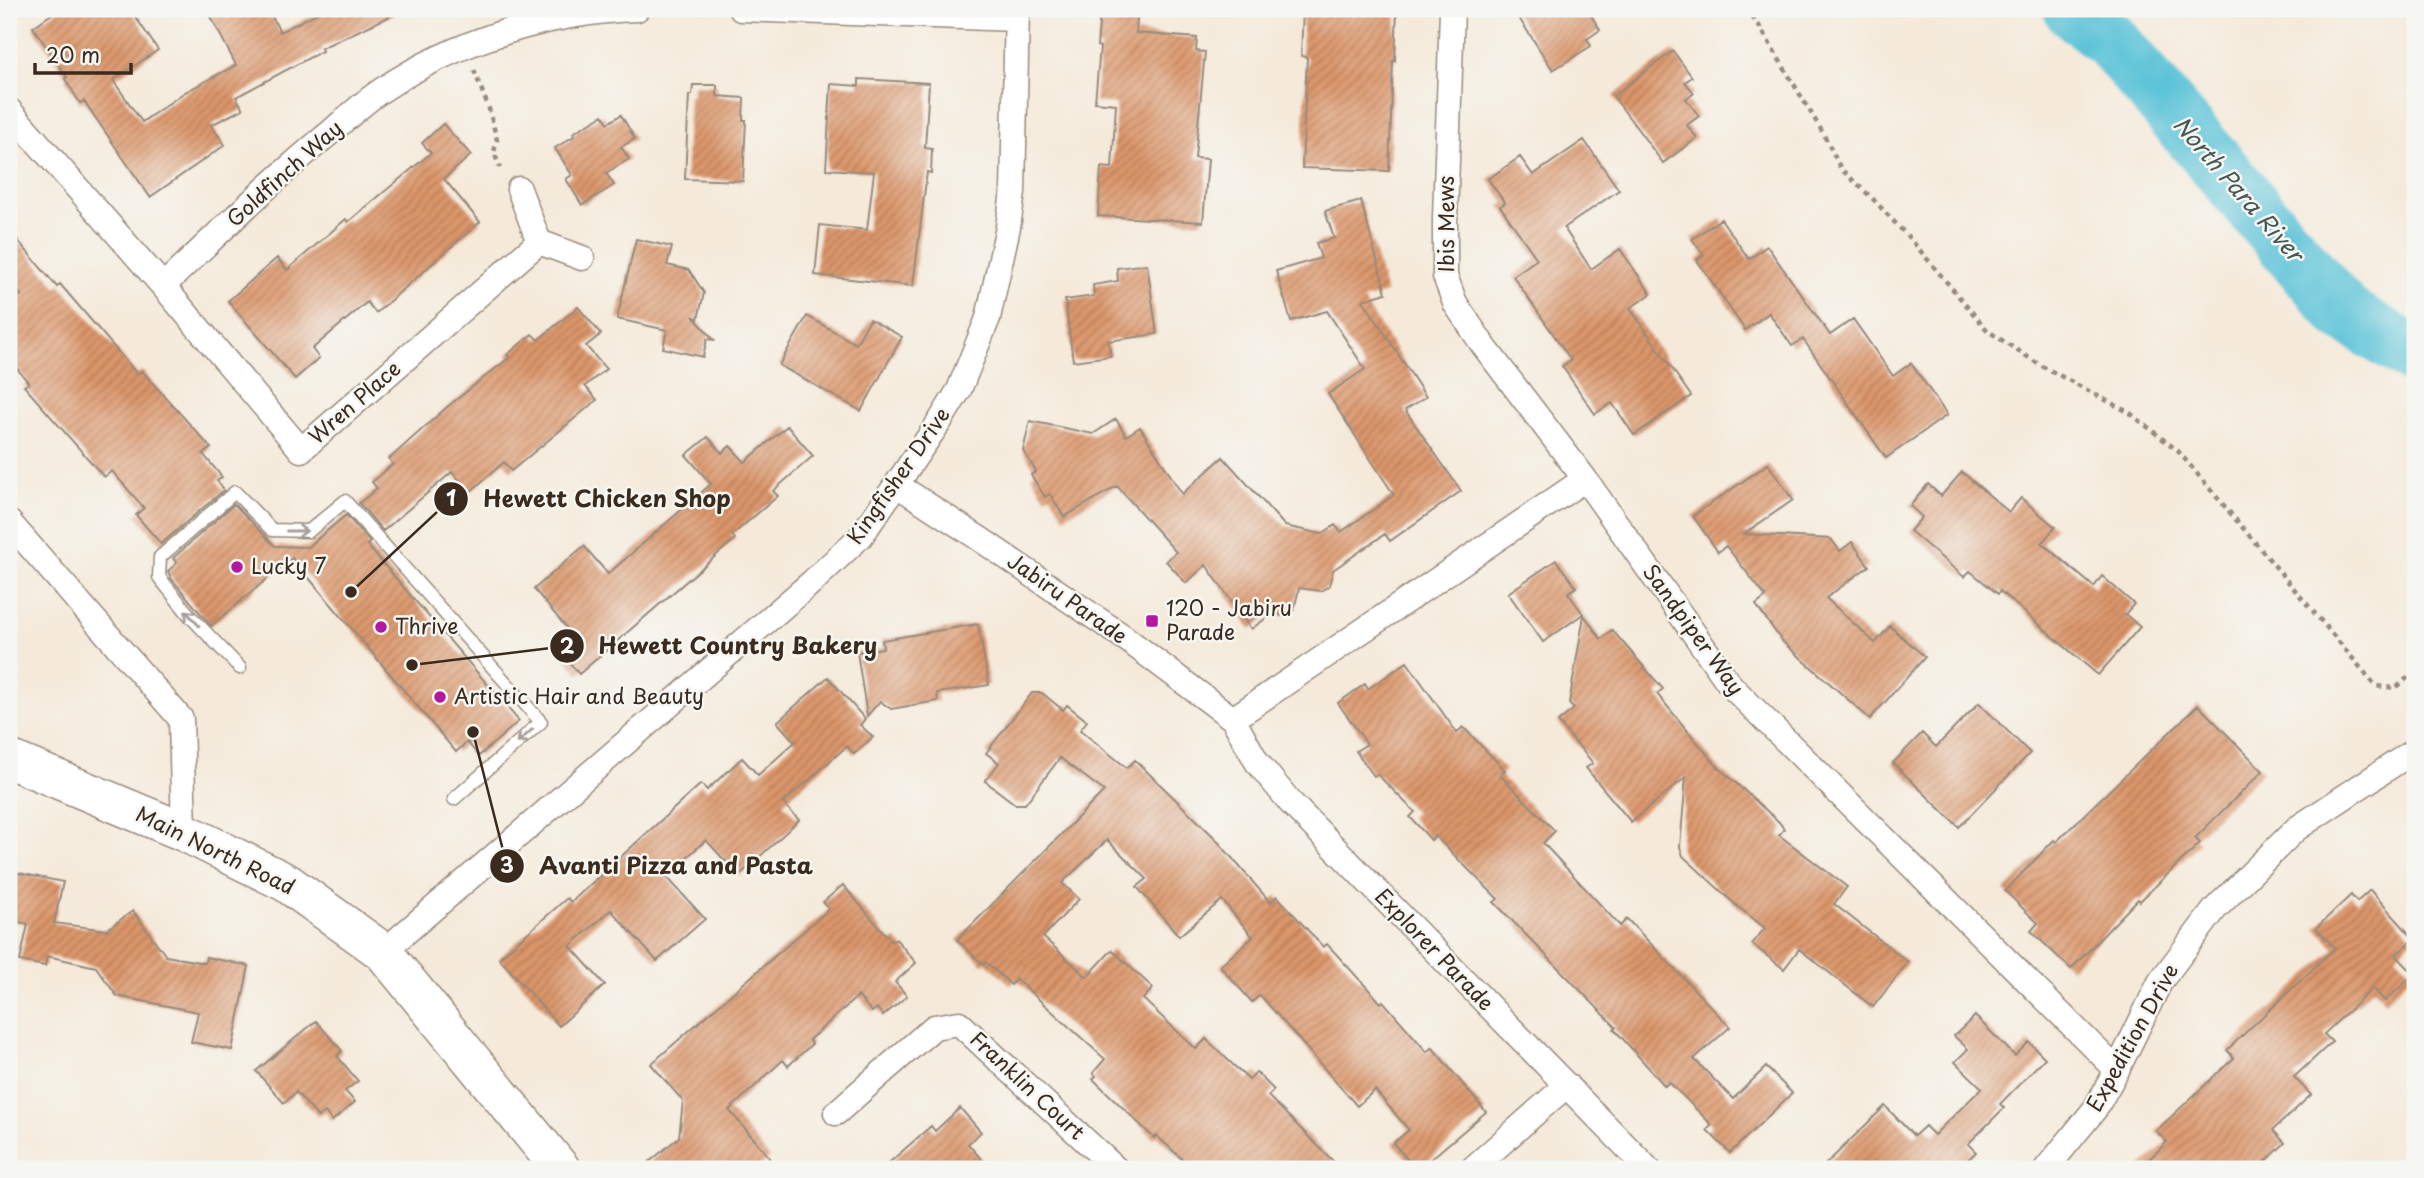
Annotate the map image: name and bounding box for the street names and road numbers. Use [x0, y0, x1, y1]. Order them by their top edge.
street label: Goldfinch Way [218, 112, 349, 233]
street label: Ibis Mews [1429, 176, 1461, 272]
street label: Wren Place [300, 352, 407, 451]
street label: Kingfisher Drive [838, 400, 957, 550]
street label: Jabiru Parade [1002, 544, 1135, 651]
street label: Sandpiper Way [1636, 557, 1753, 701]
street label: Main North Road [131, 797, 301, 902]
street label: Explorer Parade [1369, 880, 1502, 1017]
street label: Expedition Drive [2077, 957, 2185, 1117]
street label: Franklin Court [964, 1023, 1093, 1146]

